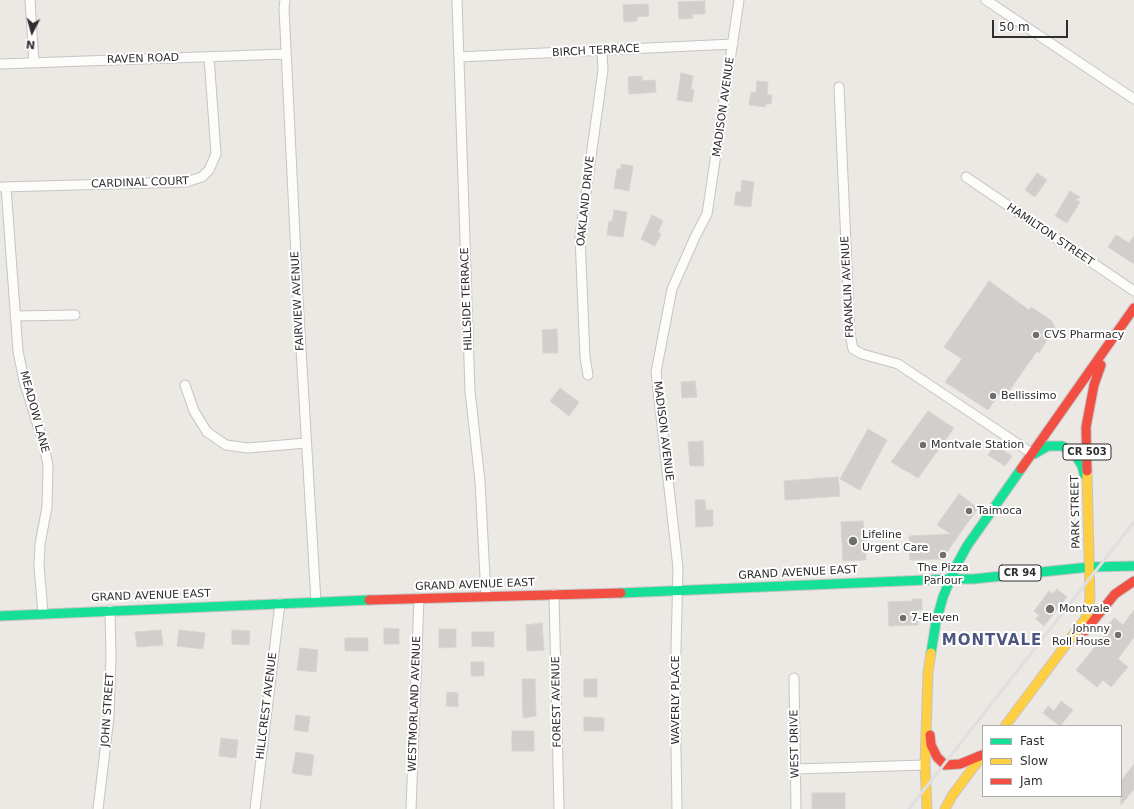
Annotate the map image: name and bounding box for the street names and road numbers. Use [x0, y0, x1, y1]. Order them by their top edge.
street label: BIRCH TERRACE [552, 42, 640, 60]
street label: RAVEN ROAD [107, 51, 179, 67]
street label: MADISON AVENUE [710, 56, 738, 158]
street label: OAKLAND DRIVE [575, 155, 597, 247]
street label: CARDINAL COURT [91, 175, 189, 191]
street label: HAMILTON STREET [1004, 201, 1096, 269]
street label: FRANKLIN AVENUE [839, 236, 857, 338]
street label: HILLSIDE TERRACE [459, 247, 475, 351]
street label: FAIRVIEW AVENUE [289, 251, 307, 351]
street label: MEADOW LANE [17, 369, 51, 455]
street label: MADISON AVENUE [650, 380, 676, 482]
road number: CR 503 [1063, 444, 1111, 460]
street label: PARK STREET [1069, 475, 1083, 549]
street label: GRAND AVENUE EAST [738, 563, 858, 583]
road number: CR 94 [999, 565, 1041, 581]
street label: GRAND AVENUE EAST [415, 576, 535, 594]
street label: GRAND AVENUE EAST [91, 587, 211, 605]
street label: WESTMORLAND AVENUE [406, 636, 424, 772]
street label: HILLCREST AVENUE [254, 652, 280, 760]
street label: WAVERLY PLACE [669, 655, 683, 745]
street label: FOREST AVENUE [550, 656, 564, 748]
street label: JOHN STREET [99, 673, 117, 747]
street label: WEST DRIVE [788, 709, 802, 779]

